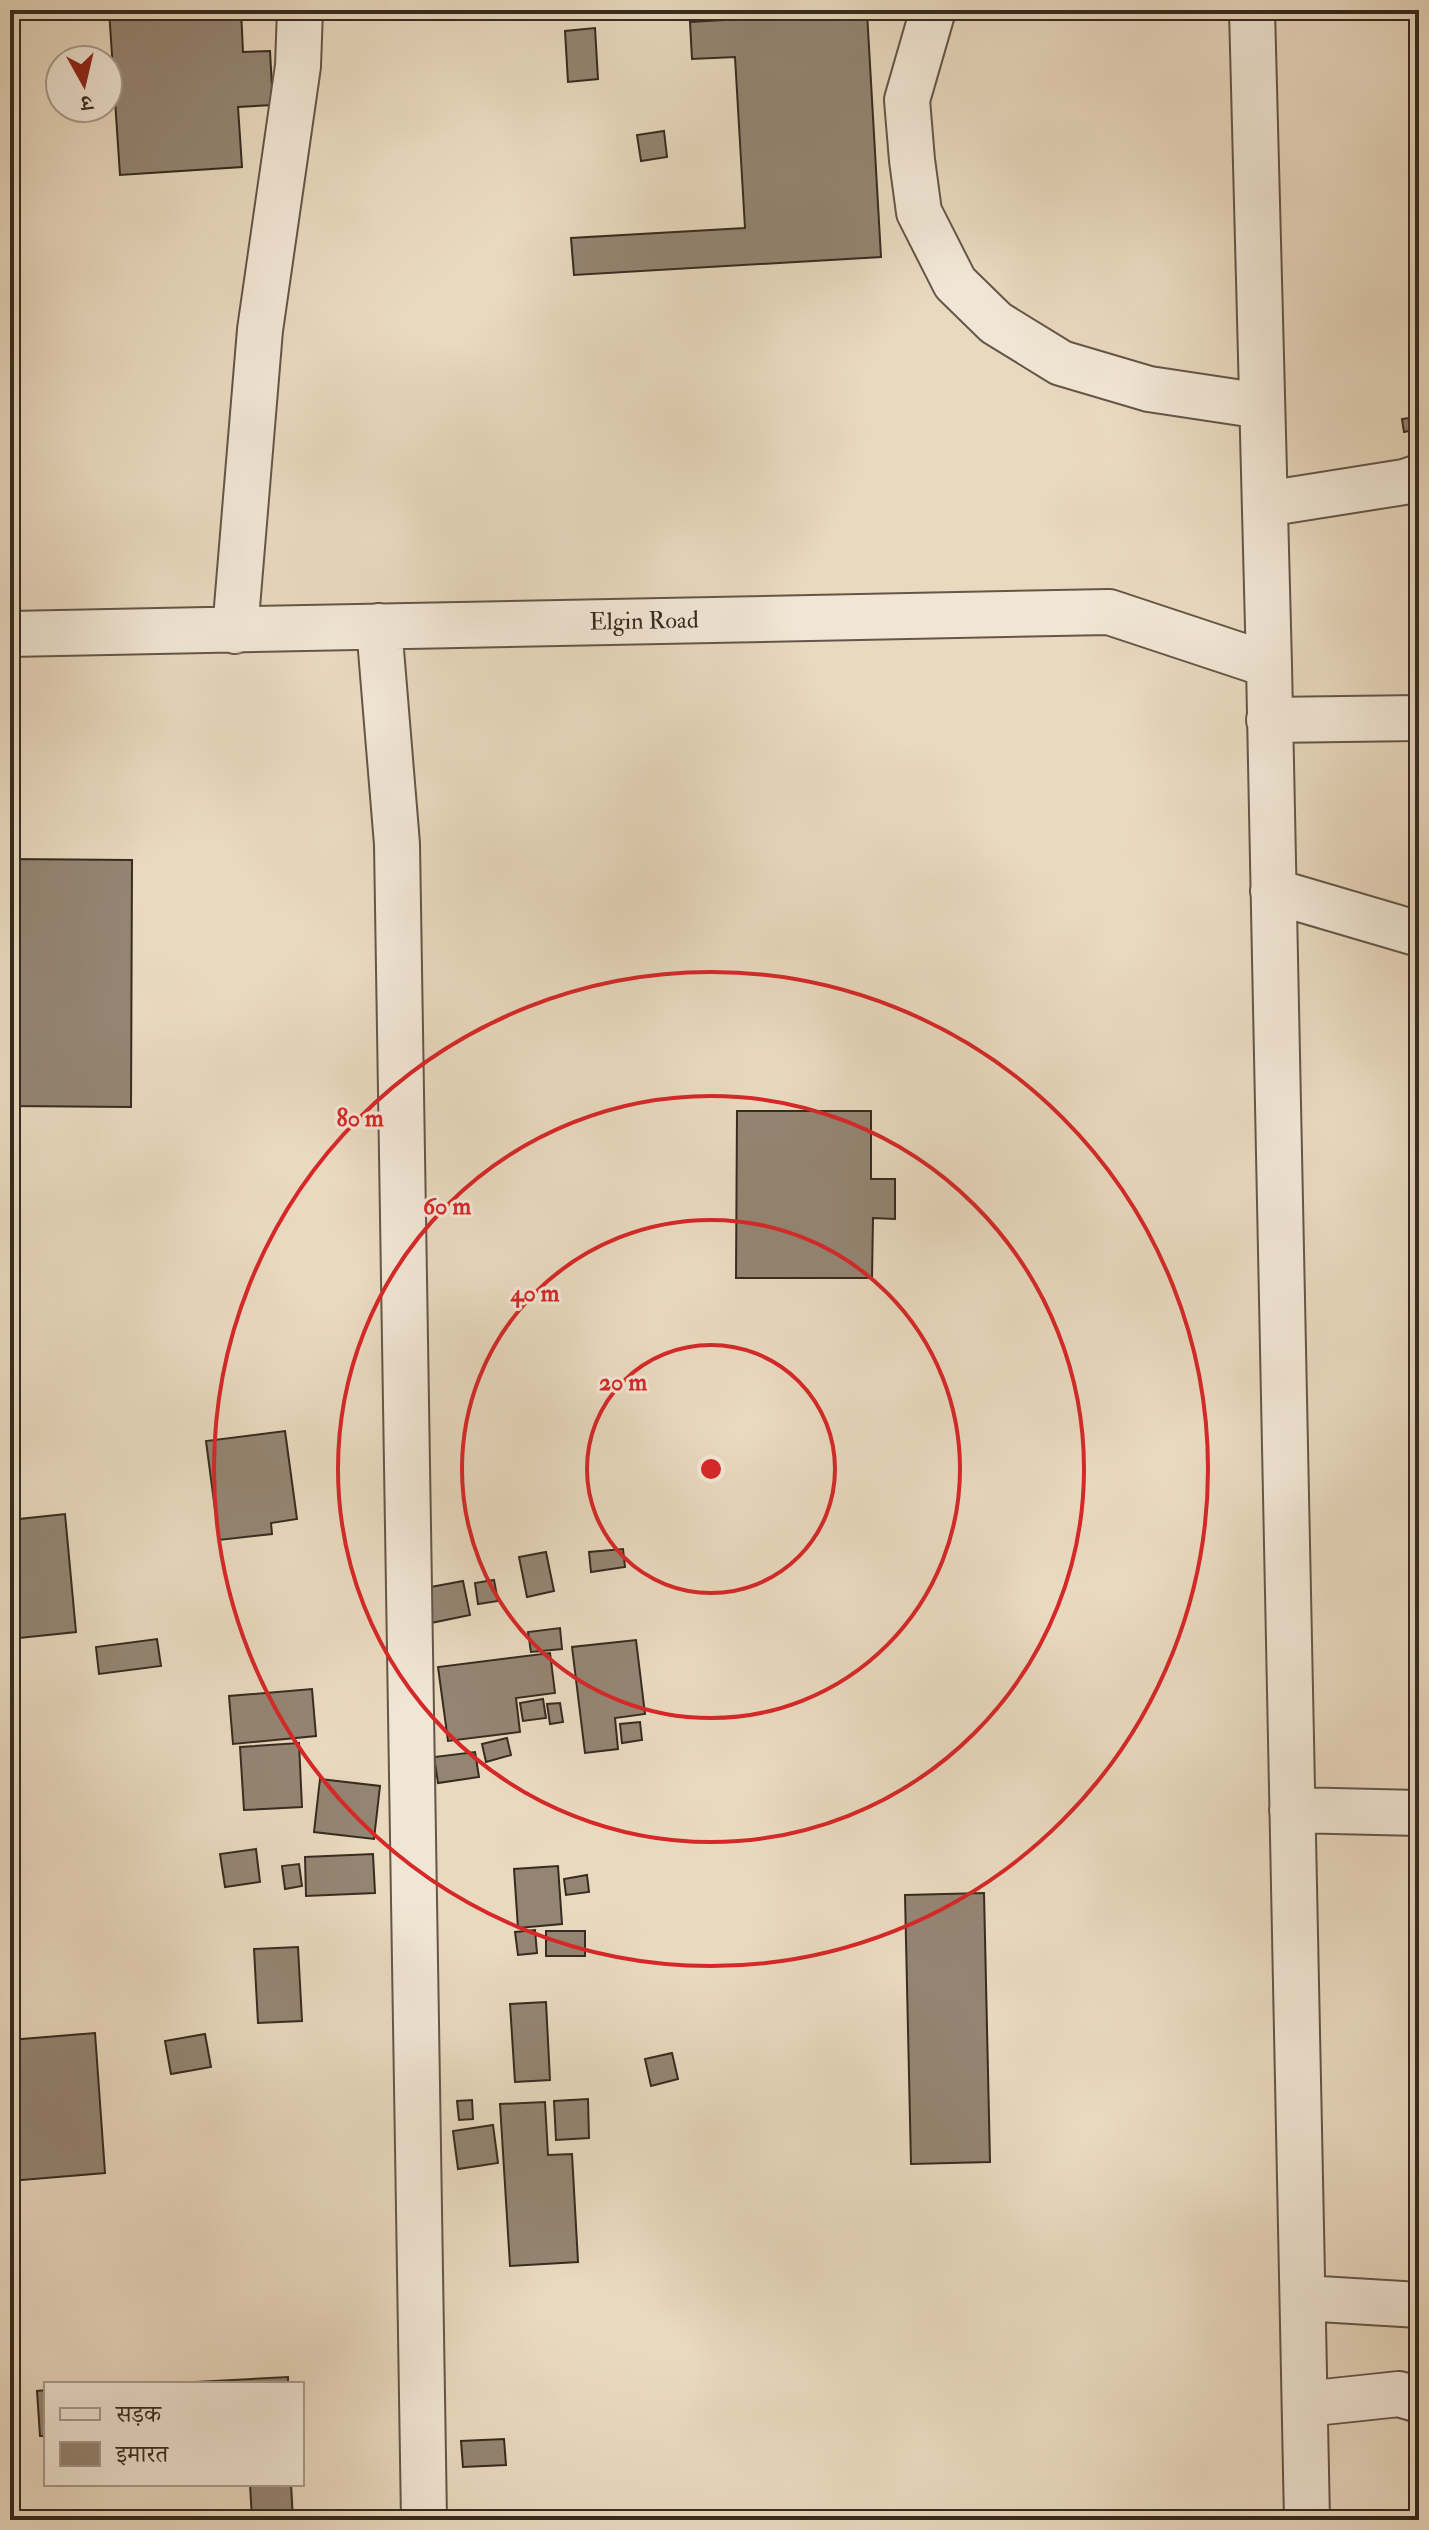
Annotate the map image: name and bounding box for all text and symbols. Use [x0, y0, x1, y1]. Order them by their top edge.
north arrow [44, 44, 124, 124]
text: उ [77, 88, 96, 118]
street label: Elgin Road [589, 605, 699, 637]
text: 80 m [336, 1103, 384, 1134]
text: 60 m [423, 1191, 471, 1222]
text: 40 m [510, 1278, 560, 1309]
text: 20 m [599, 1367, 647, 1398]
centre of rings [697, 1455, 725, 1483]
legend [44, 2382, 304, 2486]
text: सड़क [115, 2399, 163, 2430]
text: इमारत [115, 2439, 169, 2470]

